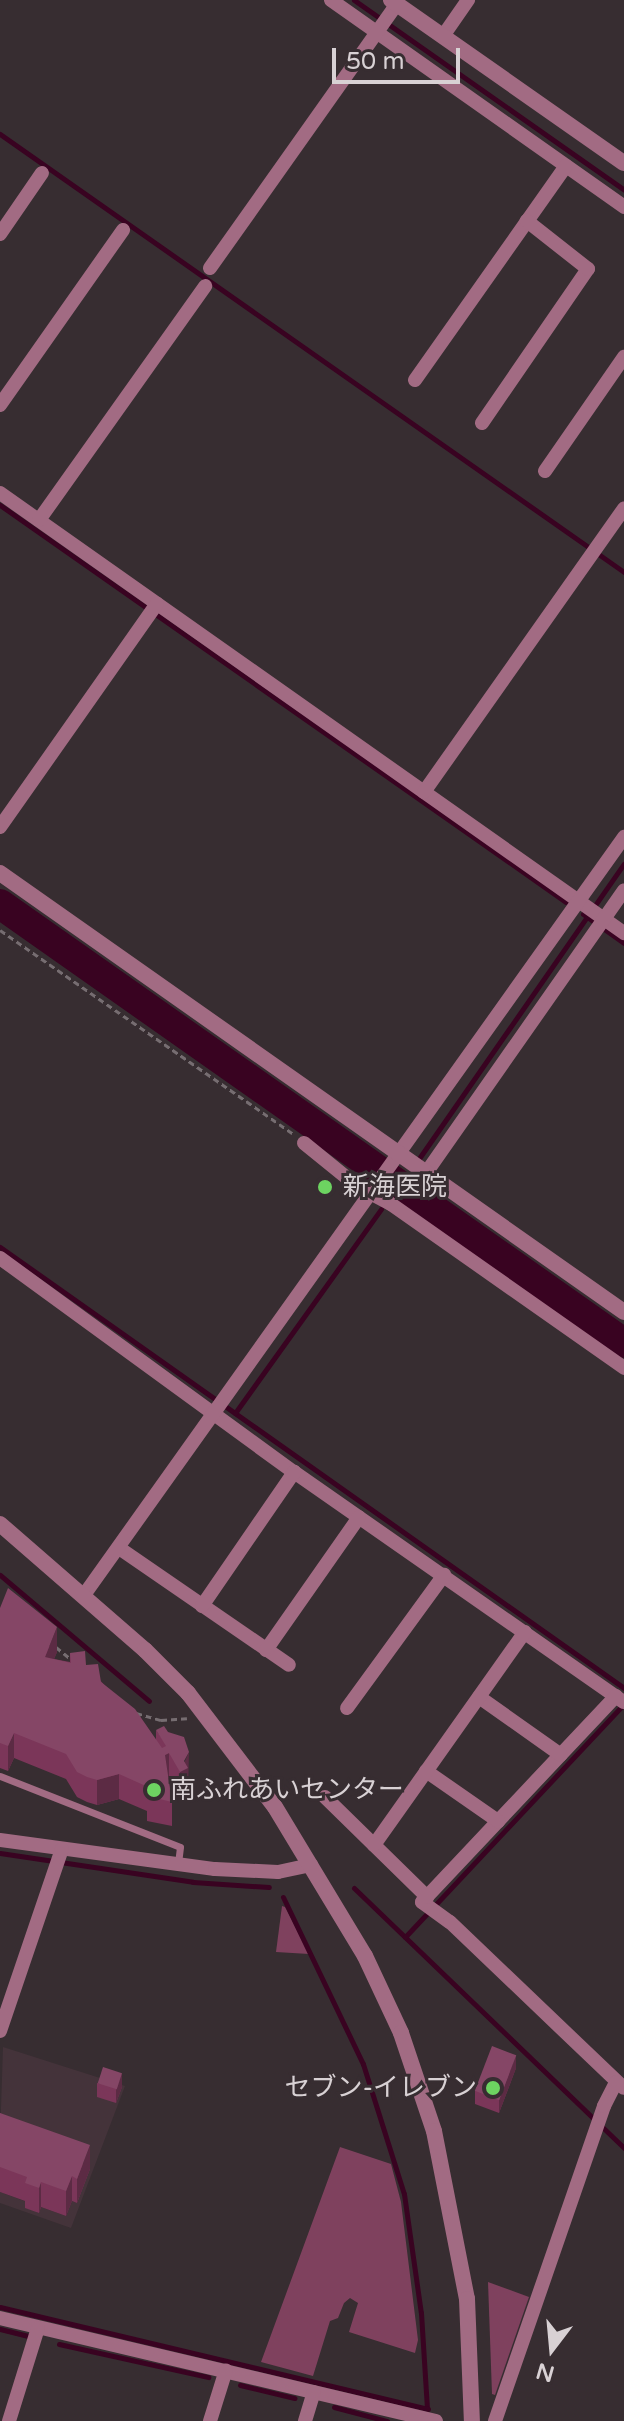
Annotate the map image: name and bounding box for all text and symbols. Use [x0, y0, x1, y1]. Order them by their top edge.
scale bar [336, 32, 464, 82]
text: 50 m [346, 47, 404, 76]
place label: 新海医院 [343, 1171, 447, 1203]
marker: 新海医院 [314, 1176, 336, 1198]
place label: 南ふれあいセンター [170, 1774, 404, 1806]
marker: 南ふれあいセンター [145, 1781, 163, 1799]
place label: セブン-イレブン [284, 2072, 477, 2104]
marker: セブン-イレブン [484, 2079, 502, 2097]
north arrow [512, 2309, 592, 2389]
text: N [533, 2357, 557, 2387]

